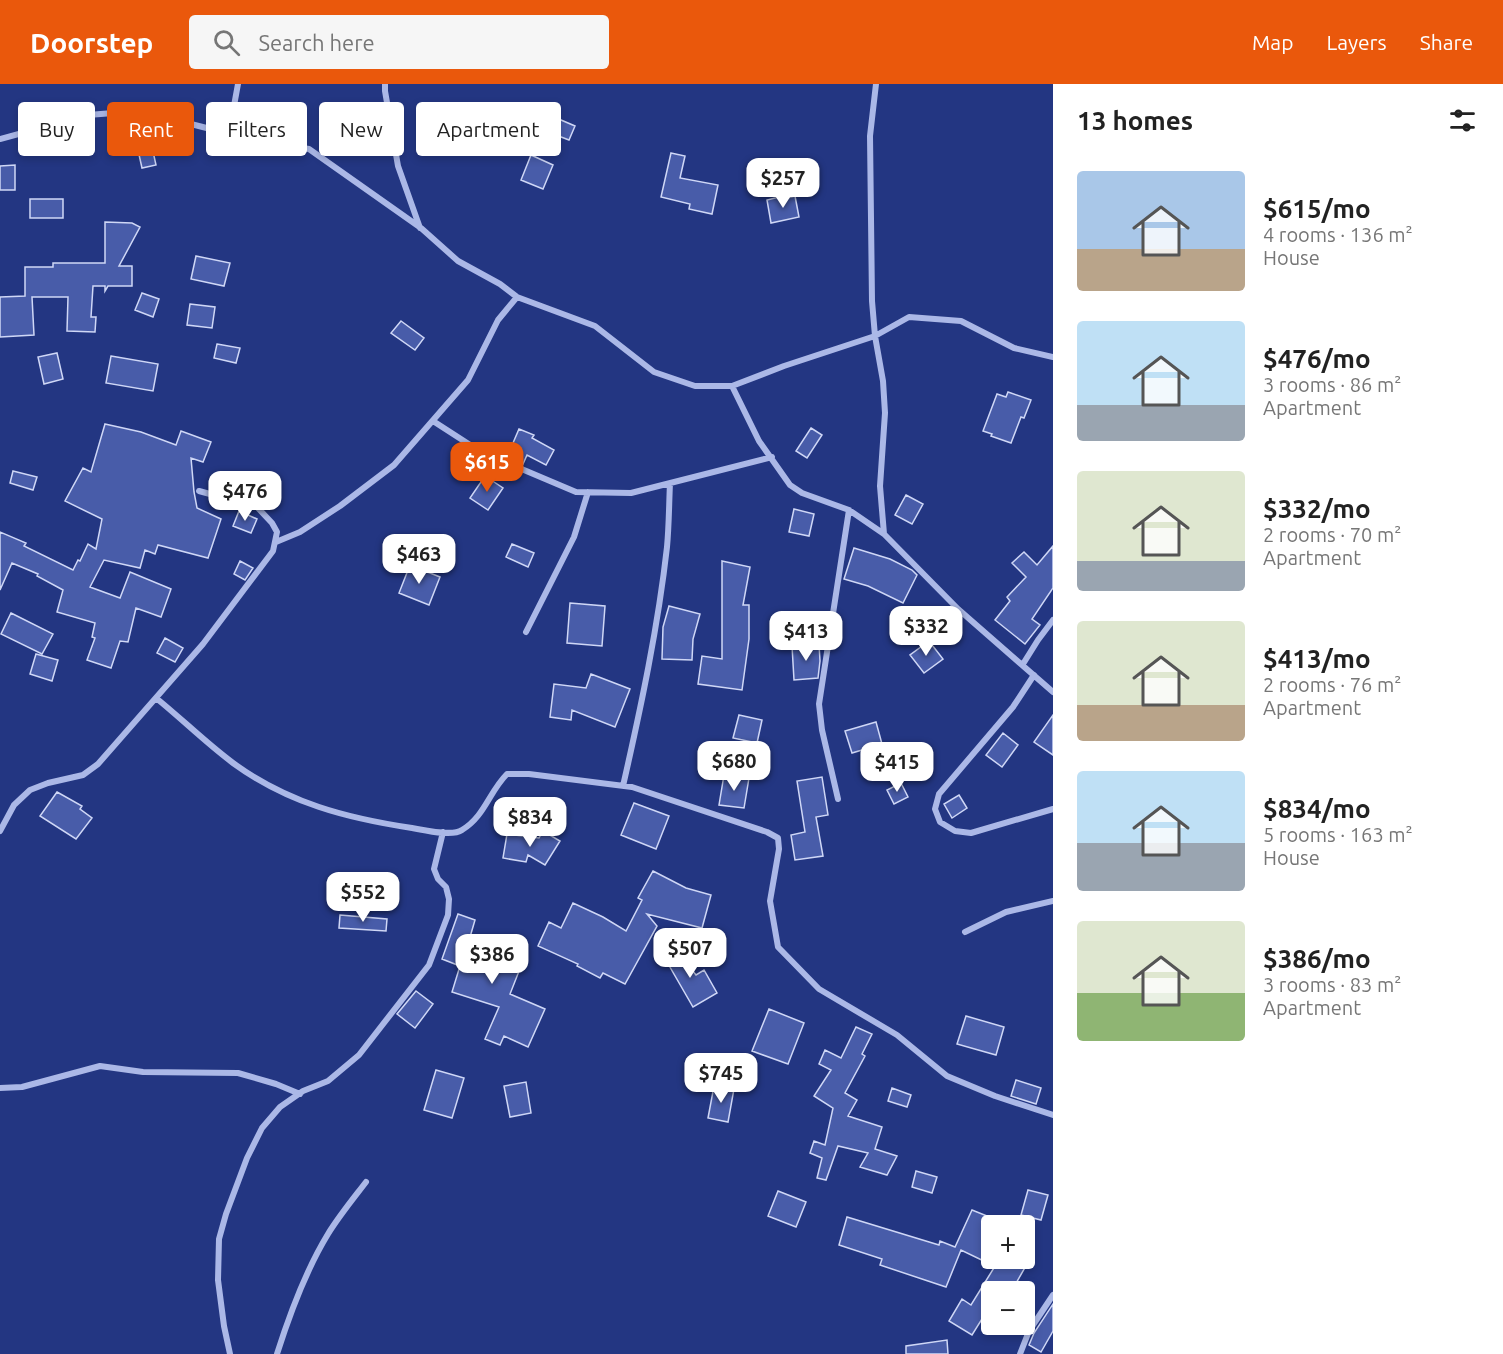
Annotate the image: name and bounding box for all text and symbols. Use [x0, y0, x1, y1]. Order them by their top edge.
search box [189, 15, 609, 69]
icon: search [210, 26, 243, 59]
text: Doorstep [30, 27, 153, 58]
text: Search here [258, 30, 375, 55]
text: Map [1252, 30, 1293, 54]
text: Layers [1326, 30, 1387, 54]
text: Share [1420, 30, 1473, 54]
chip: Buy [18, 102, 95, 156]
chip: Rent [107, 102, 194, 156]
chip: Filters [206, 102, 307, 156]
chip: New [319, 102, 404, 156]
chip: Apartment [416, 102, 561, 156]
icon: filters [1446, 104, 1479, 137]
text: 13 homes [1077, 106, 1193, 135]
pin: $257 [747, 158, 819, 209]
text: $257 [760, 166, 806, 189]
text: $615/mo [1263, 194, 1371, 223]
icon: home [1125, 195, 1197, 267]
text: 4 rooms · 136 m² [1263, 223, 1413, 246]
text: House [1263, 246, 1320, 269]
text: $476/mo [1263, 344, 1371, 373]
icon: home [1125, 345, 1197, 417]
text: 3 rooms · 86 m² [1263, 373, 1401, 396]
text: Apartment [1263, 396, 1361, 419]
pin: $615 [451, 442, 523, 493]
text: $615 [464, 450, 510, 473]
pin: $476 [209, 471, 281, 522]
text: $476 [222, 479, 268, 502]
text: $332/mo [1263, 494, 1371, 523]
icon: home [1125, 495, 1197, 567]
text: 2 rooms · 70 m² [1263, 523, 1401, 546]
pin: $463 [383, 534, 455, 585]
text: $463 [396, 542, 442, 565]
text: Apartment [1263, 546, 1361, 569]
pin: $332 [890, 606, 962, 657]
pin: $413 [770, 611, 842, 662]
text: $332 [903, 614, 949, 637]
text: $413 [783, 619, 829, 642]
text: $413/mo [1263, 644, 1371, 673]
icon: home [1125, 645, 1197, 717]
text: 2 rooms · 76 m² [1263, 673, 1401, 696]
text: Apartment [1263, 696, 1361, 719]
pin: $680 [698, 741, 770, 792]
pin: $415 [861, 742, 933, 793]
text: $680 [711, 749, 757, 772]
text: $415 [874, 750, 920, 773]
text: $834/mo [1263, 794, 1371, 823]
icon: home [1125, 795, 1197, 867]
pin: $834 [494, 797, 566, 848]
text: $834 [507, 805, 553, 828]
text: 5 rooms · 163 m² [1263, 823, 1413, 846]
text: House [1263, 846, 1320, 869]
pin: $552 [327, 872, 399, 923]
text: $552 [340, 880, 386, 903]
pin: $507 [654, 928, 726, 979]
pin: $386 [456, 934, 528, 985]
text: $507 [667, 936, 713, 959]
text: $386 [469, 942, 515, 965]
text: $386/mo [1263, 944, 1371, 973]
icon: home [1125, 945, 1197, 1017]
text: 3 rooms · 83 m² [1263, 973, 1401, 996]
text: Apartment [1263, 996, 1361, 1019]
pin: $745 [685, 1053, 757, 1104]
text: $745 [698, 1061, 744, 1084]
map controls [981, 1215, 1035, 1335]
button: + [981, 1215, 1035, 1269]
button: − [981, 1281, 1035, 1335]

